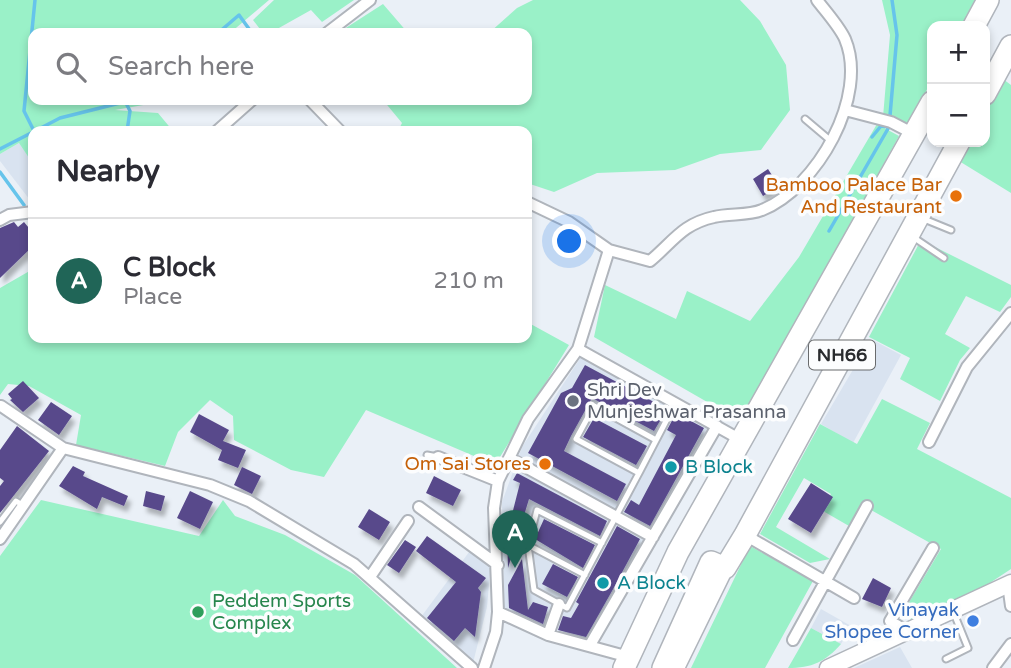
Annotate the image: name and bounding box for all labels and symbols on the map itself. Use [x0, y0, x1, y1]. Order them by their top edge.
place label: Bamboo Palace Bar And Restaurant [765, 174, 943, 218]
marker: Bamboo Palace Bar And Restaurant [948, 188, 964, 204]
your location [552, 224, 586, 258]
road number: NH66 [809, 340, 875, 370]
place label: Shri Dev Munjeshwar Prasanna [587, 379, 786, 423]
marker: Shri Dev Munjeshwar Prasanna [565, 393, 581, 409]
place label: Om Sai Stores [404, 453, 531, 475]
marker: Om Sai Stores [537, 456, 553, 472]
place label: B Block [685, 456, 753, 478]
marker: B Block [663, 459, 679, 475]
pin: A [492, 510, 538, 568]
place label: A Block [617, 572, 686, 594]
marker: A Block [595, 575, 611, 591]
place label: Peddem Sports Complex [212, 590, 351, 634]
place label: Vinayak Shopee Corner [825, 599, 960, 643]
marker: Peddem Sports Complex [190, 604, 206, 620]
marker: Vinayak Shopee Corner [965, 613, 981, 629]

